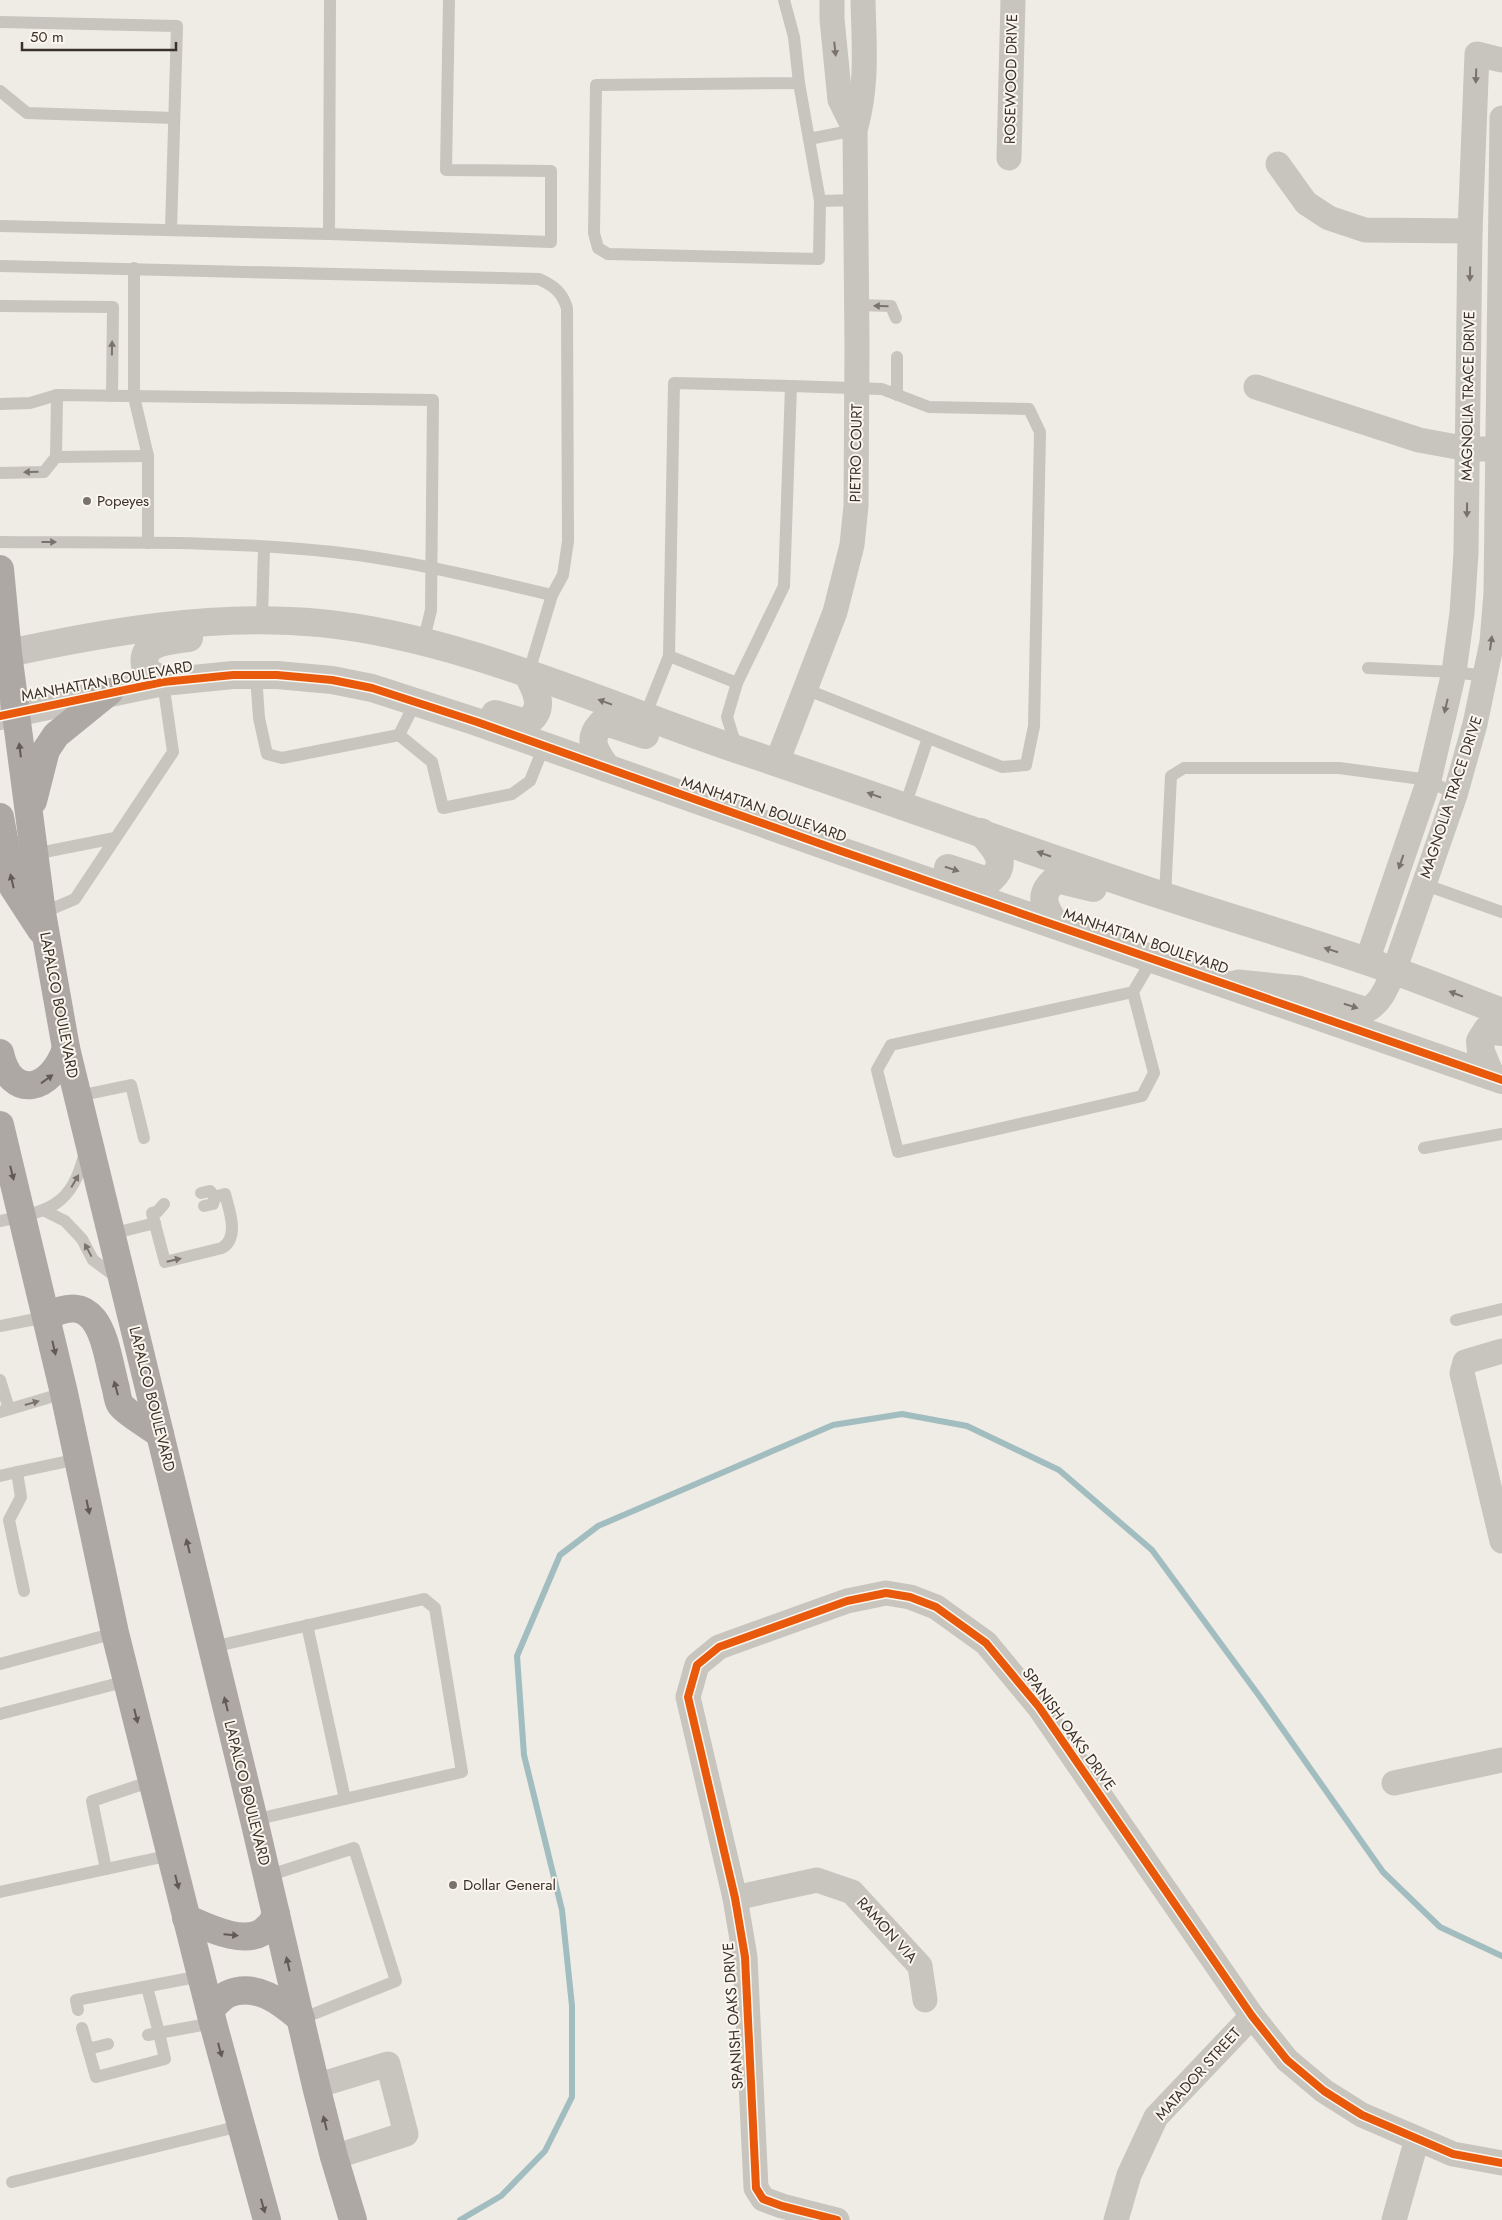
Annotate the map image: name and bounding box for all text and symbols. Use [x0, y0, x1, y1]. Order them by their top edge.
street label: ROSEWOOD DRIVE [999, 14, 1023, 144]
scale bar [22, 20, 176, 52]
text: 50 m [30, 26, 64, 48]
one-way arrow [831, 41, 839, 57]
one-way arrow [1472, 69, 1480, 85]
one-way arrow [1466, 266, 1474, 282]
one-way arrow [873, 301, 889, 309]
street label: MAGNOLIA TRACE DRIVE [1456, 311, 1480, 481]
one-way arrow [108, 339, 116, 355]
street label: PIETRO COURT [844, 403, 868, 503]
one-way arrow [23, 469, 39, 477]
place label: Popeyes [97, 490, 149, 512]
marker: Popeyes [81, 495, 93, 507]
one-way arrow [1463, 503, 1471, 519]
one-way arrow [41, 538, 57, 546]
one-way arrow [1487, 635, 1495, 651]
street label: MANHATTAN BOULEVARD [20, 655, 194, 707]
one-way arrow [597, 698, 612, 705]
one-way arrow [1442, 699, 1450, 714]
street label: MAGNOLIA TRACE DRIVE [1414, 713, 1488, 881]
one-way arrow [16, 742, 24, 758]
street label: MANHATTAN BOULEVARD [678, 770, 850, 848]
one-way arrow [866, 791, 881, 799]
one-way arrow [1036, 850, 1051, 858]
one-way arrow [1396, 855, 1404, 870]
one-way arrow [945, 866, 960, 874]
one-way arrow [8, 873, 16, 888]
street label: MANHATTAN BOULEVARD [1060, 902, 1232, 980]
street label: LAPALCO BOULEVARD [34, 930, 84, 1080]
one-way arrow [1323, 946, 1338, 954]
one-way arrow [1449, 990, 1464, 998]
one-way arrow [1344, 1003, 1359, 1010]
one-way arrow [40, 1073, 53, 1084]
one-way arrow [8, 1165, 16, 1180]
one-way arrow [71, 1174, 80, 1187]
one-way arrow [84, 1243, 92, 1258]
one-way arrow [166, 1256, 181, 1264]
street label: LAPALCO BOULEVARD [123, 1324, 181, 1474]
one-way arrow [50, 1340, 58, 1355]
one-way arrow [112, 1381, 120, 1396]
one-way arrow [25, 1398, 40, 1406]
one-way arrow [84, 1499, 92, 1514]
one-way arrow [184, 1539, 192, 1554]
street label: SPANISH OAKS DRIVE [1017, 1663, 1121, 1795]
one-way arrow [222, 1697, 230, 1712]
one-way arrow [132, 1709, 140, 1724]
street label: LAPALCO BOULEVARD [218, 1718, 276, 1868]
place label: Dollar General [463, 1874, 556, 1896]
one-way arrow [174, 1875, 182, 1890]
marker: Dollar General [447, 1879, 459, 1891]
street label: RAMON VIA [851, 1892, 923, 1968]
one-way arrow [224, 1931, 240, 1939]
street label: SPANISH OAKS DRIVE [717, 1942, 749, 2090]
one-way arrow [284, 1957, 292, 1972]
street label: MATADOR STREET [1150, 2023, 1246, 2125]
one-way arrow [216, 2042, 224, 2057]
one-way arrow [321, 2115, 329, 2130]
one-way arrow [259, 2199, 267, 2214]

